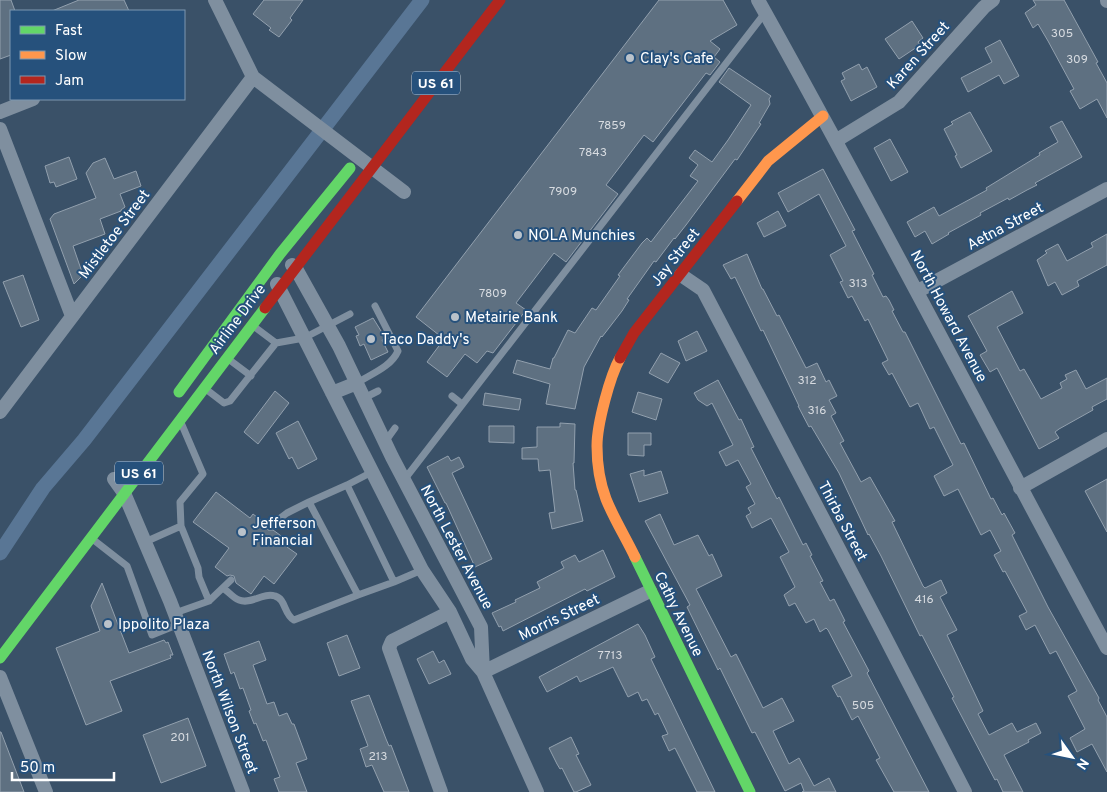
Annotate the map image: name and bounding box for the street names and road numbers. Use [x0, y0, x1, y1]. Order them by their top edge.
street label: Karen Street [884, 18, 955, 94]
road number: US 61 [412, 72, 460, 95]
street label: Mistletoe Street [75, 186, 155, 283]
street label: Aetna Street [964, 199, 1047, 255]
street label: Jay Street [648, 225, 705, 291]
street label: North Howard Avenue [905, 247, 991, 386]
street label: Airline Drive [206, 281, 271, 359]
road number: US 61 [115, 462, 163, 484]
street label: Thirba Street [813, 478, 871, 565]
street label: North Lester Avenue [415, 482, 497, 613]
street label: Cathy Avenue [649, 569, 706, 660]
street label: Morris Street [516, 591, 603, 646]
street label: North Wilson Street [196, 648, 261, 777]

